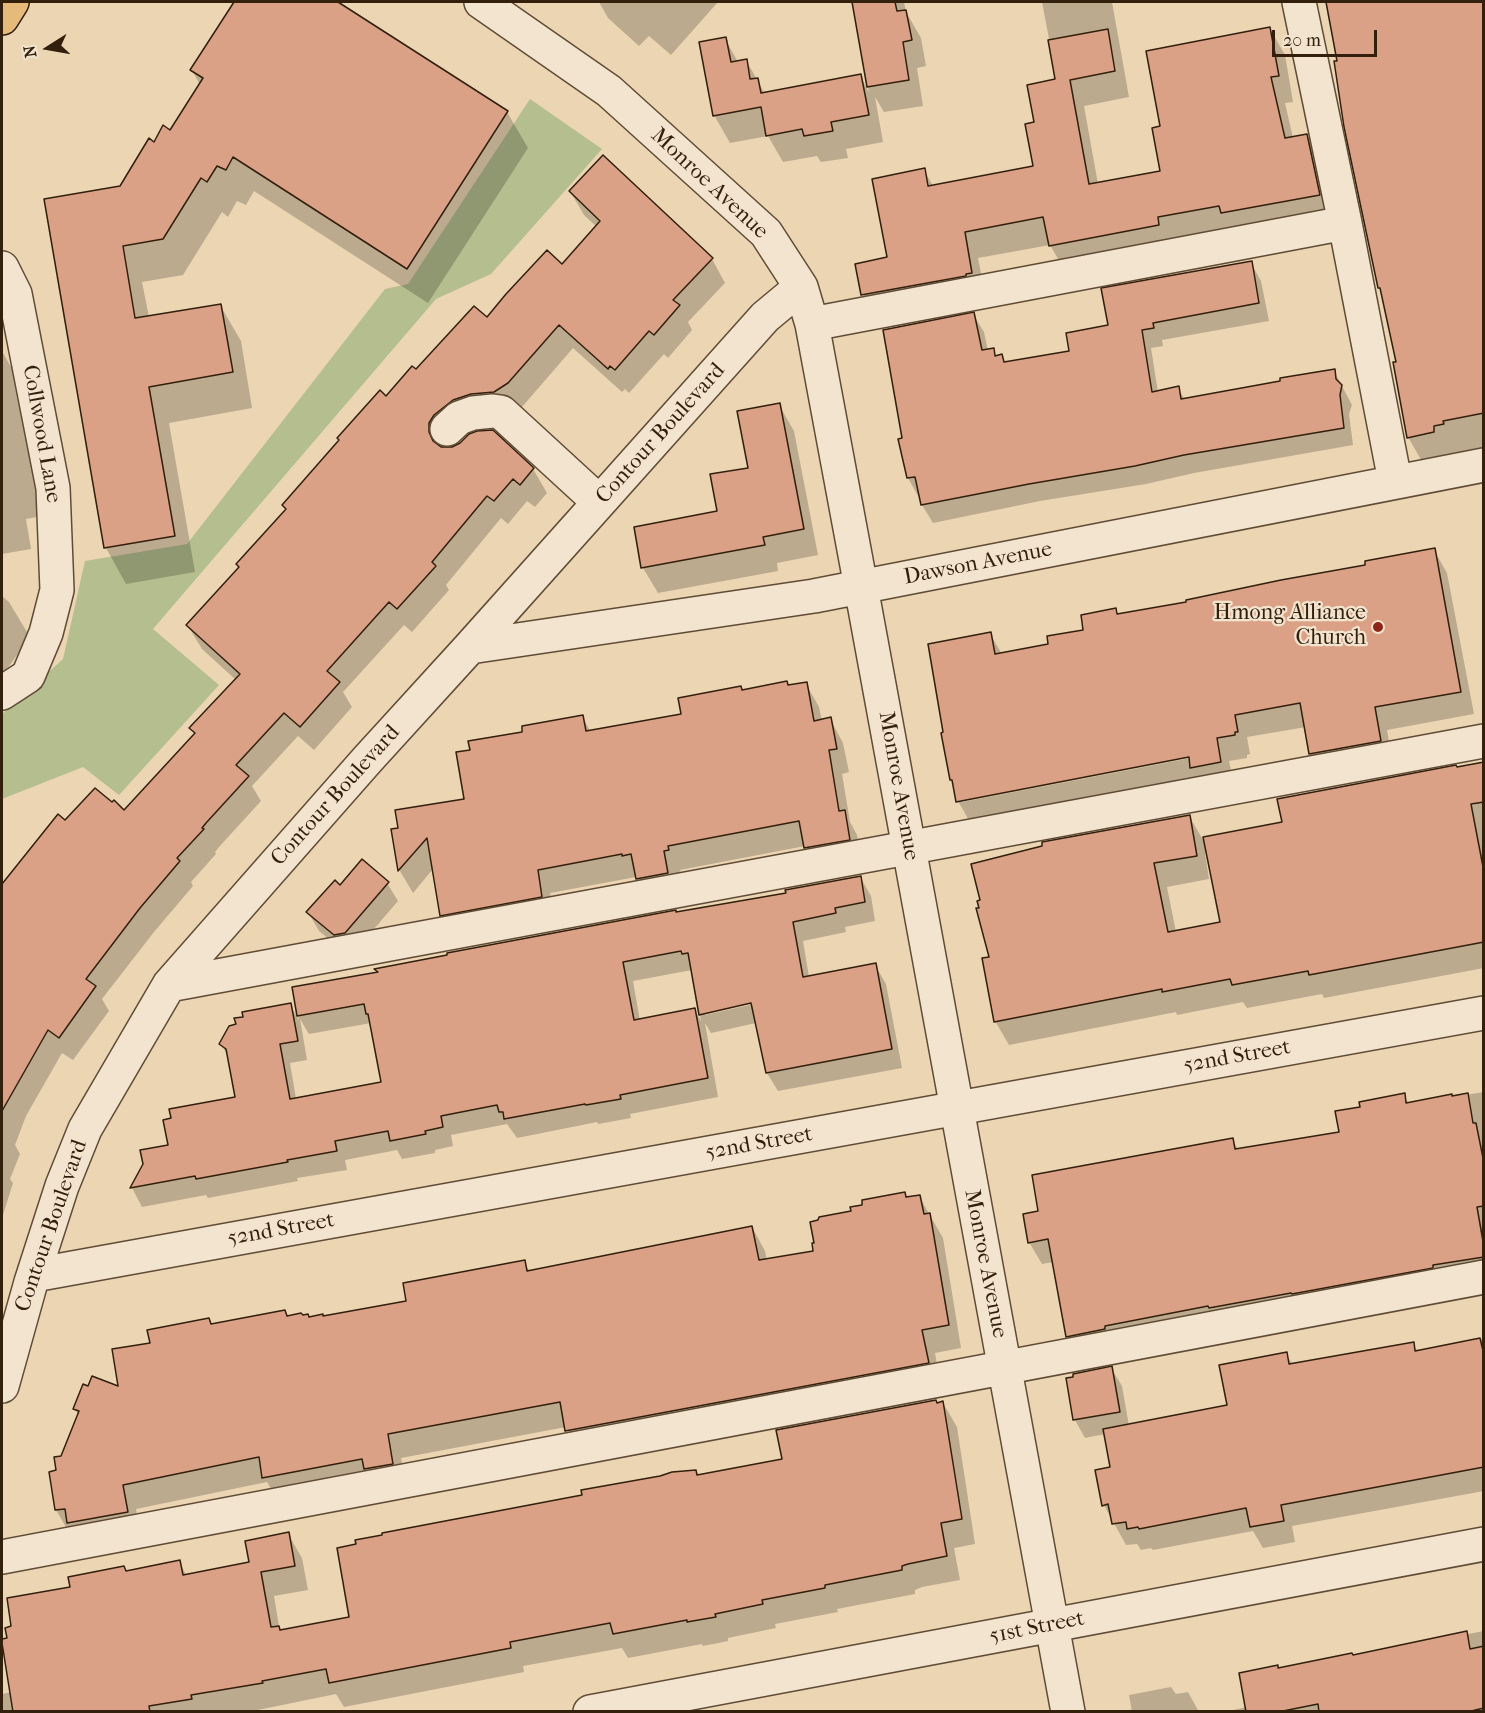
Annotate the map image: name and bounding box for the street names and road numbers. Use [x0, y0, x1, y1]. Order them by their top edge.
street label: Monroe Avenue [645, 123, 773, 245]
street label: Contour Boulevard [591, 358, 731, 510]
street label: Collwood Lane [16, 363, 66, 505]
street label: Dawson Avenue [902, 537, 1054, 591]
street label: Monroe Avenue [872, 710, 924, 862]
street label: Contour Boulevard [266, 720, 406, 872]
street label: 52nd Street [1181, 1035, 1293, 1079]
street label: 52nd Street [703, 1122, 815, 1166]
street label: Contour Boulevard [10, 1137, 94, 1315]
street label: Monroe Avenue [958, 1188, 1012, 1340]
street label: 52nd Street [225, 1208, 337, 1252]
street label: 51st Street [987, 1606, 1087, 1650]

